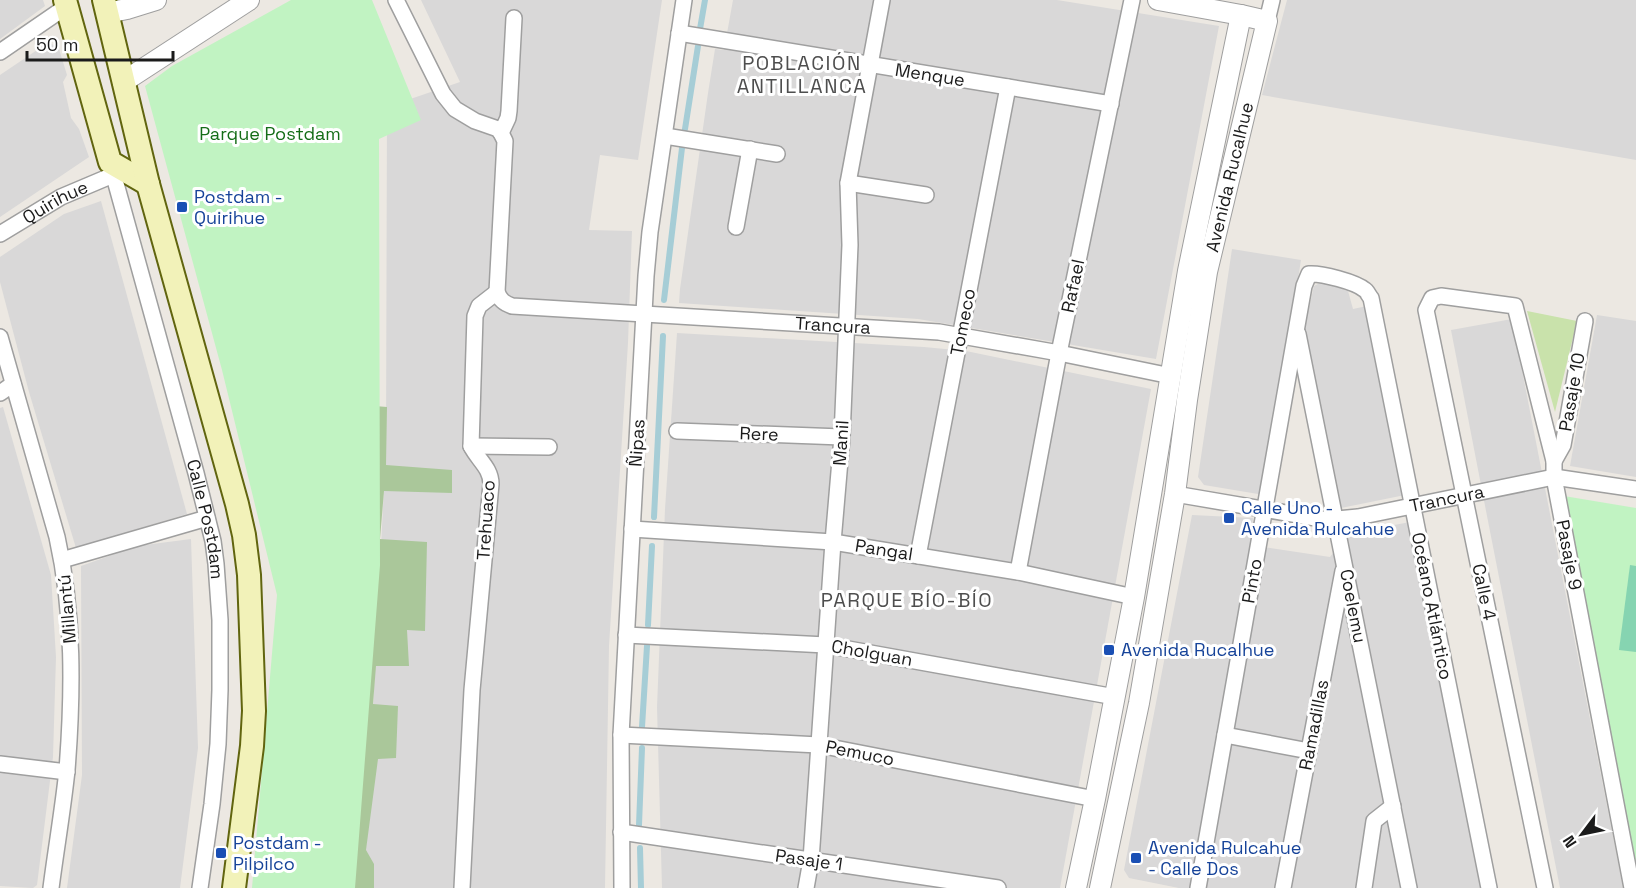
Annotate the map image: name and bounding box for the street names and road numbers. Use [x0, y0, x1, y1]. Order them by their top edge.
street label: Menque [893, 58, 967, 91]
street label: Avenida Rucalhue [1200, 100, 1258, 254]
street label: Quirihue [18, 175, 91, 229]
street label: Rafael [1056, 257, 1089, 315]
street label: Tomeco [945, 286, 980, 357]
street label: Trancura [794, 311, 871, 339]
street label: Pasaje 10 [1553, 351, 1590, 433]
street label: Ñipas [623, 418, 650, 468]
street label: Manil [827, 419, 854, 467]
street label: Rere [739, 421, 779, 446]
street label: Calle Postdam [182, 456, 229, 580]
street label: Trehuaco [471, 479, 500, 561]
street label: Trancura [1407, 480, 1486, 517]
street label: Pasaje 9 [1551, 518, 1588, 592]
street label: Océano Atlántico [1407, 530, 1458, 682]
street label: Pangal [853, 534, 915, 565]
street label: Pinto [1236, 557, 1267, 605]
street label: Calle 4 [1467, 561, 1502, 622]
street label: Coelemu [1335, 567, 1372, 645]
street label: Millantú [52, 574, 81, 645]
street label: Cholguan [830, 634, 915, 671]
street label: Ramadillas [1293, 678, 1334, 772]
street label: Pemuco [824, 735, 896, 770]
street label: Pasaje 1 [774, 843, 844, 876]

